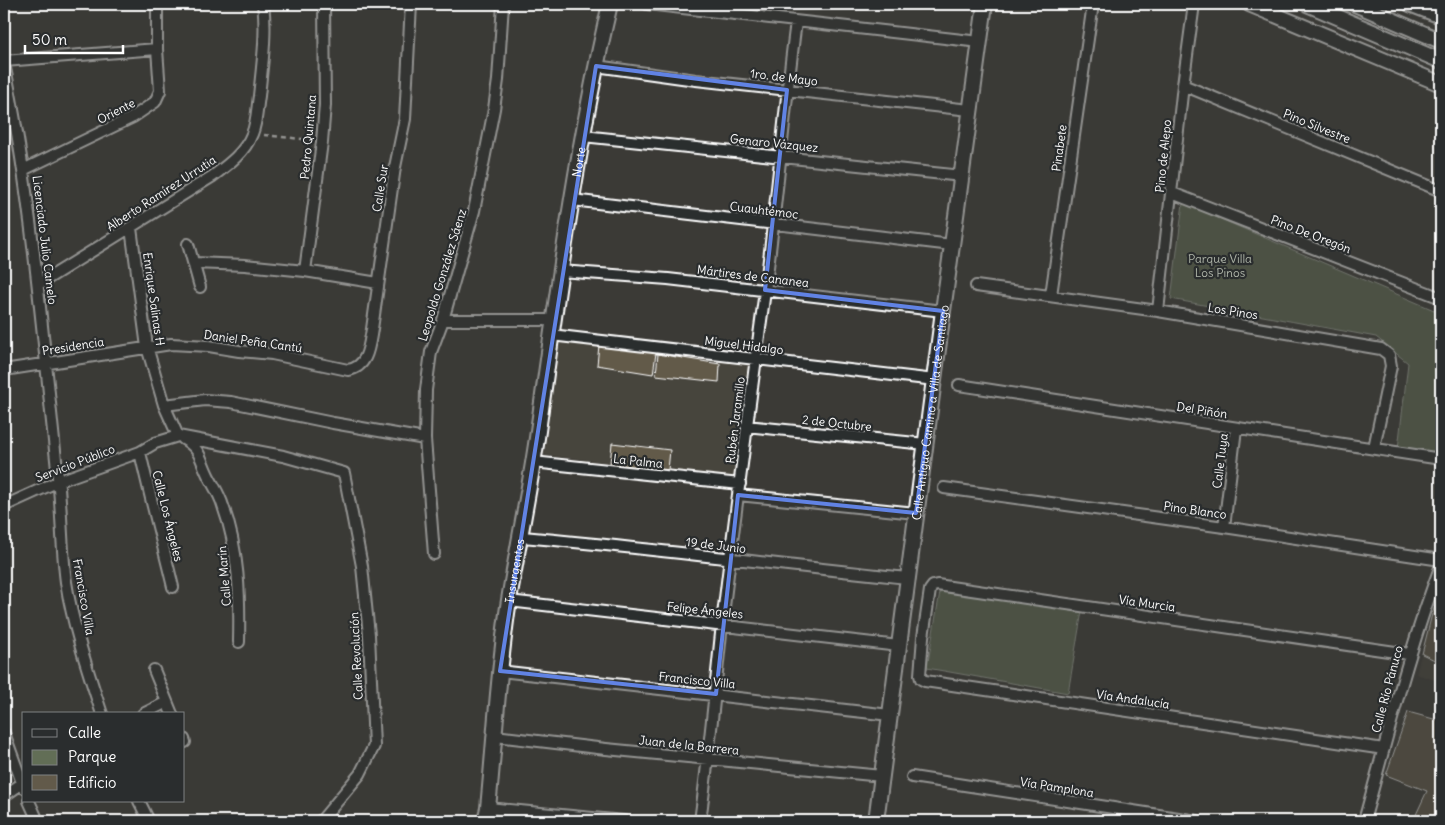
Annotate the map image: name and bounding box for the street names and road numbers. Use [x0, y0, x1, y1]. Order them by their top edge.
street label: 1ro. de Mayo [749, 65, 819, 89]
street label: Pedro Quintana [297, 94, 319, 180]
street label: Oriente [95, 95, 137, 127]
street label: Pino Silvestre [1281, 106, 1353, 146]
street label: Pino de Alepo [1152, 119, 1174, 193]
street label: Pinabete [1048, 124, 1070, 172]
street label: Genaro Vázquez [729, 131, 819, 155]
street label: Norte [568, 146, 588, 178]
street label: Alberto Ramírez Urrutia [103, 152, 219, 234]
street label: Calle Sur [369, 163, 391, 213]
street label: Licenciado Julio Camelo [30, 175, 60, 306]
street label: Cuauhtémoc [729, 198, 799, 222]
street label: Leopoldo González Sáenz [415, 207, 469, 343]
street label: Pino De Oregón [1269, 212, 1353, 256]
street label: Enrique Salinas H [140, 251, 168, 347]
street label: Mártires de Cananea [696, 262, 810, 290]
street label: Los Pinos [1207, 300, 1259, 322]
street label: Calle Antiguo Camino a Villa de Santiago [908, 304, 951, 521]
street label: Daniel Peña Cantú [203, 327, 303, 355]
street label: Miguel Hidalgo [704, 333, 785, 357]
street label: Presidencia [41, 334, 105, 358]
street label: Rubén Jaramillo [722, 375, 748, 464]
street label: Del Piñón [1176, 399, 1228, 421]
street label: 2 de Octubre [801, 412, 873, 434]
street label: Calle Tuya [1209, 432, 1231, 489]
street label: Servicio Público [33, 441, 117, 485]
street label: La Palma [612, 451, 664, 471]
street label: Calle Los Ángeles [149, 469, 187, 563]
street label: Pino Blanco [1162, 498, 1228, 522]
street label: 19 de Junio [685, 534, 747, 556]
street label: Insurgentes [501, 537, 527, 604]
street label: Calle Marín [214, 545, 234, 607]
street label: Francisco Villa [70, 558, 98, 636]
street label: Vía Murcia [1118, 592, 1176, 614]
street label: Felipe Ángeles [666, 599, 744, 621]
street label: Calle Revolución [346, 612, 366, 700]
street label: Calle Río Pánuco [1368, 644, 1406, 734]
street label: Francisco Villa [658, 669, 736, 692]
street label: Vía Andalucía [1095, 686, 1171, 712]
street label: Juan de la Barrera [638, 732, 740, 758]
street label: Vía Pamplona [1019, 774, 1095, 800]

